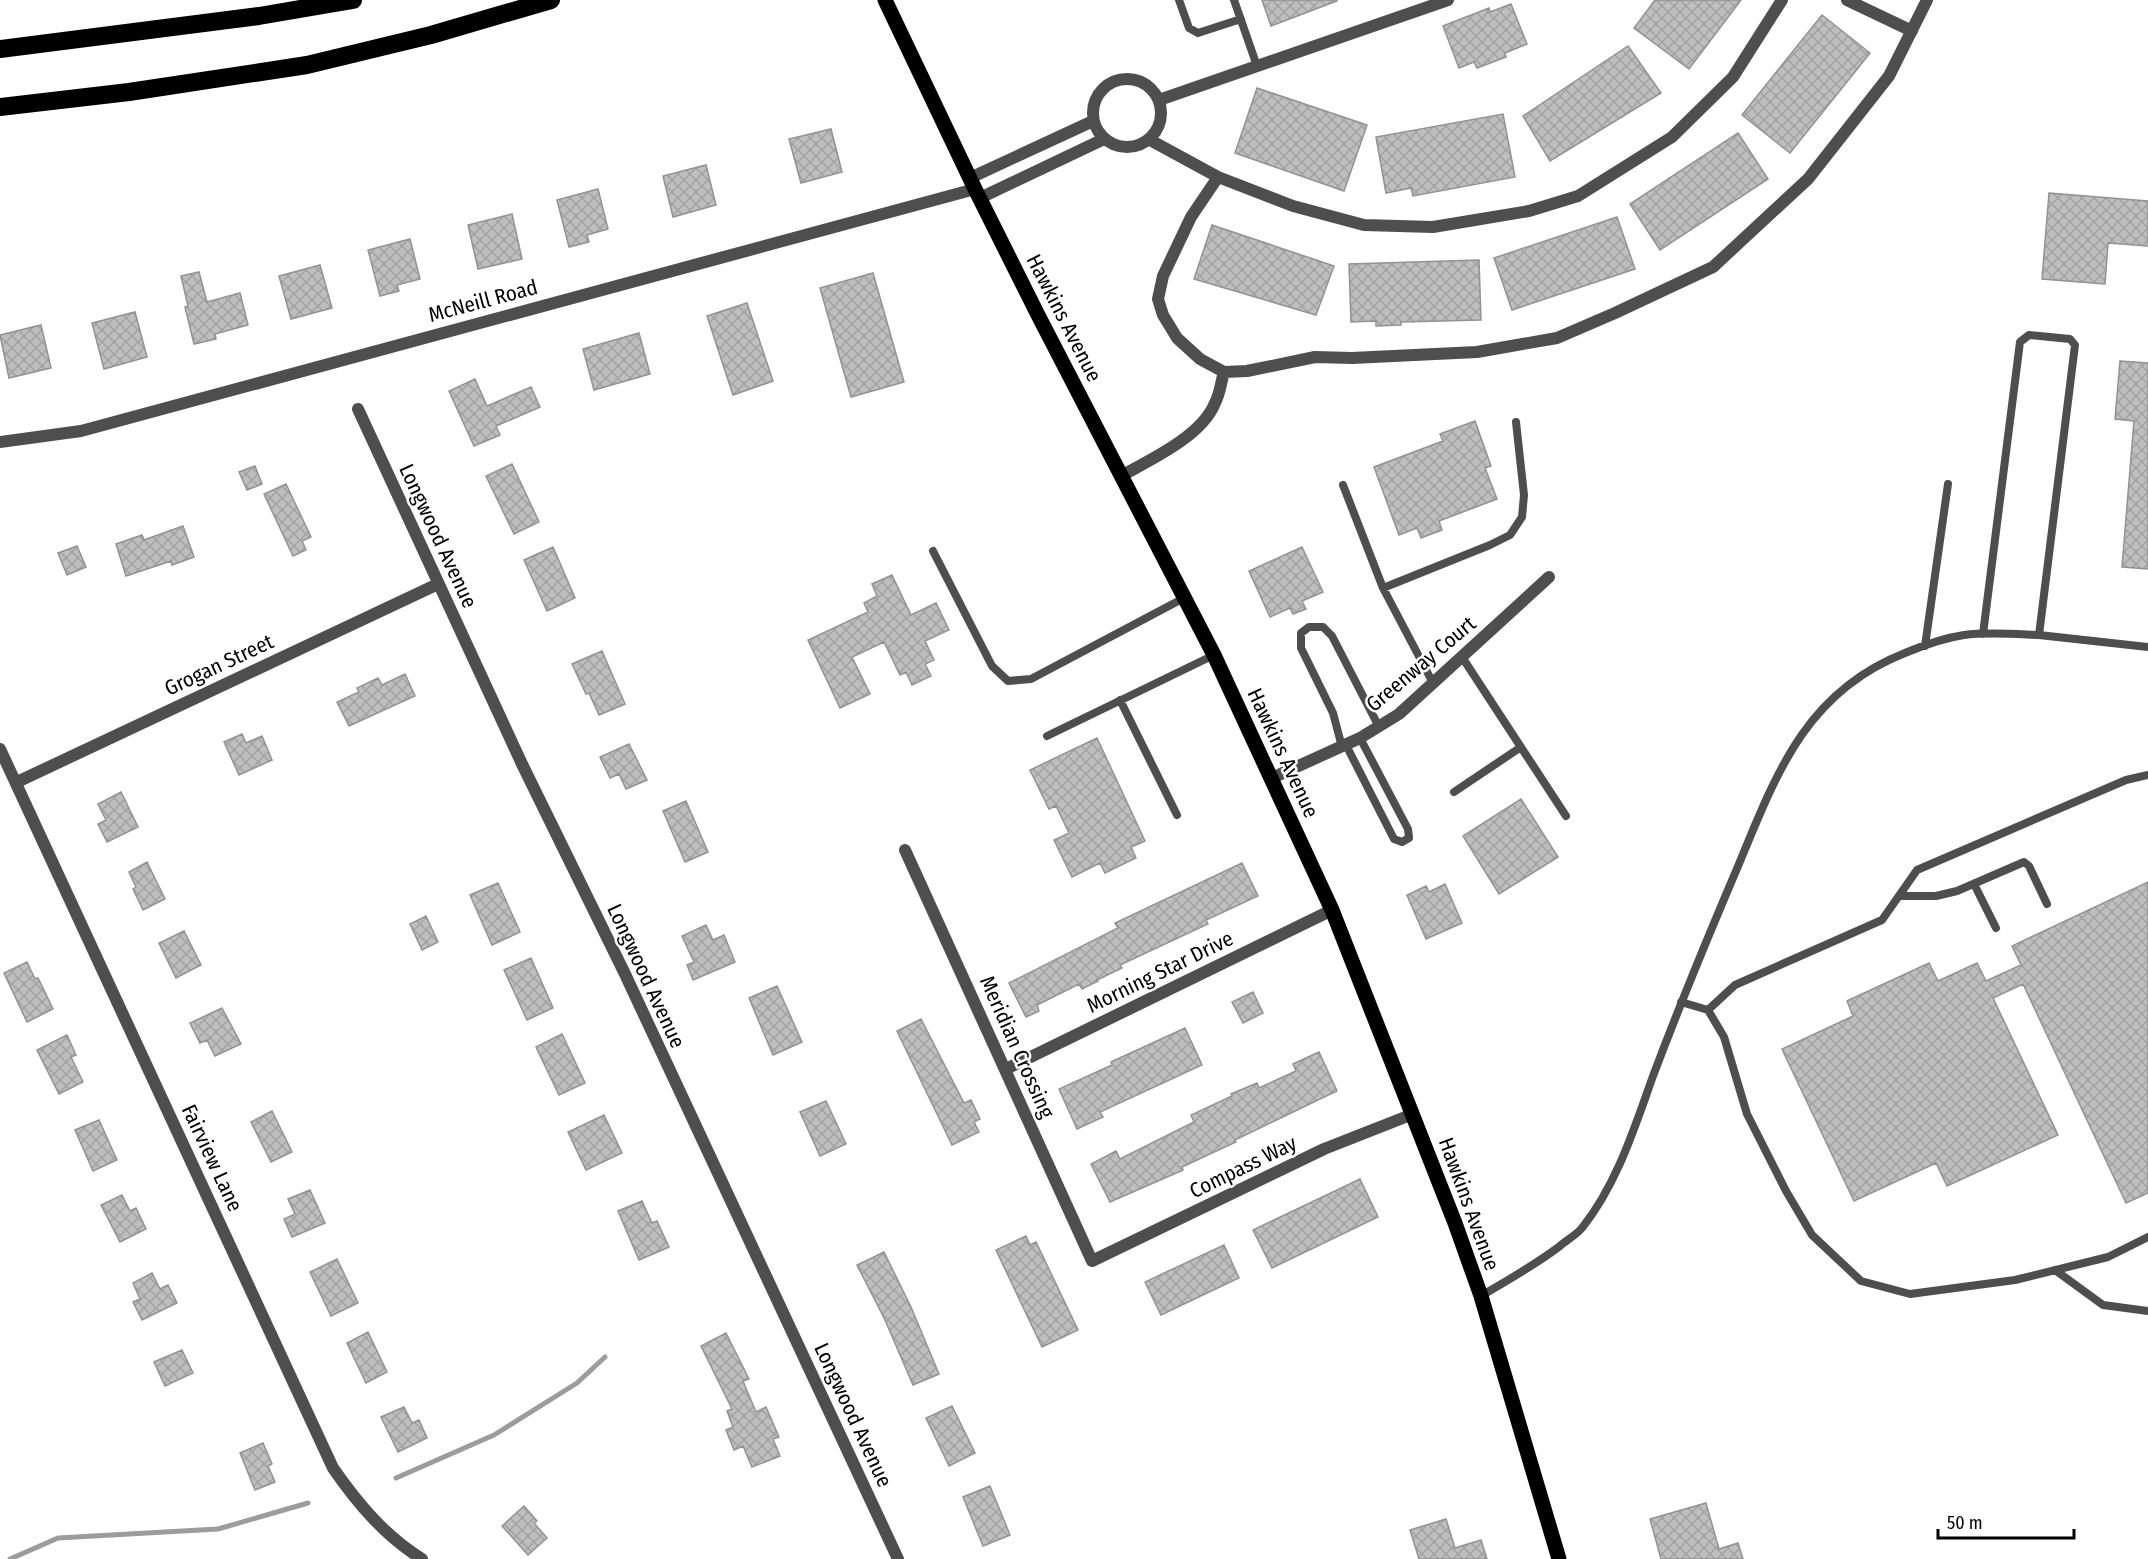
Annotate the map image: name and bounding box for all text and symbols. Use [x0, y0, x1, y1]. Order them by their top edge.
street label: Hawkins Avenue [1021, 250, 1107, 386]
street label: McNeill Road [426, 274, 540, 328]
street label: Longwood Avenue [393, 460, 483, 612]
street label: Greenway Court [1361, 611, 1481, 717]
street label: Grogan Street [160, 628, 278, 702]
street label: Hawkins Avenue [1242, 684, 1324, 822]
street label: Longwood Avenue [601, 900, 691, 1052]
street label: Morning Star Drive [1083, 925, 1237, 1019]
street label: Meridian Crossing [974, 972, 1060, 1122]
street label: Fairview Lane [176, 1100, 248, 1216]
street label: Compass Way [1185, 1130, 1301, 1204]
street label: Hawkins Avenue [1433, 1134, 1505, 1274]
street label: Longwood Avenue [808, 1339, 898, 1491]
scale bar [1938, 1502, 2074, 1540]
text: 50 m [1947, 1512, 1983, 1534]

